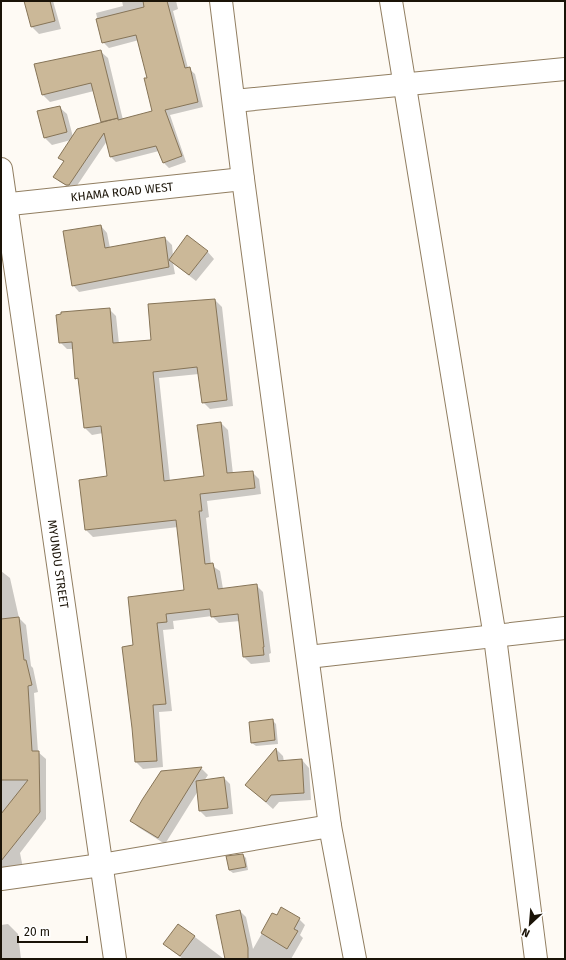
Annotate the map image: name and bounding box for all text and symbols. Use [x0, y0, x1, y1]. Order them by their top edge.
street label: KHAMA ROAD WEST [70, 180, 175, 204]
street label: MYUNDU STREET [45, 519, 71, 610]
north arrow [510, 904, 550, 944]
scale bar [18, 918, 87, 944]
text: 20 m [24, 925, 50, 939]
text: N [520, 925, 532, 940]

